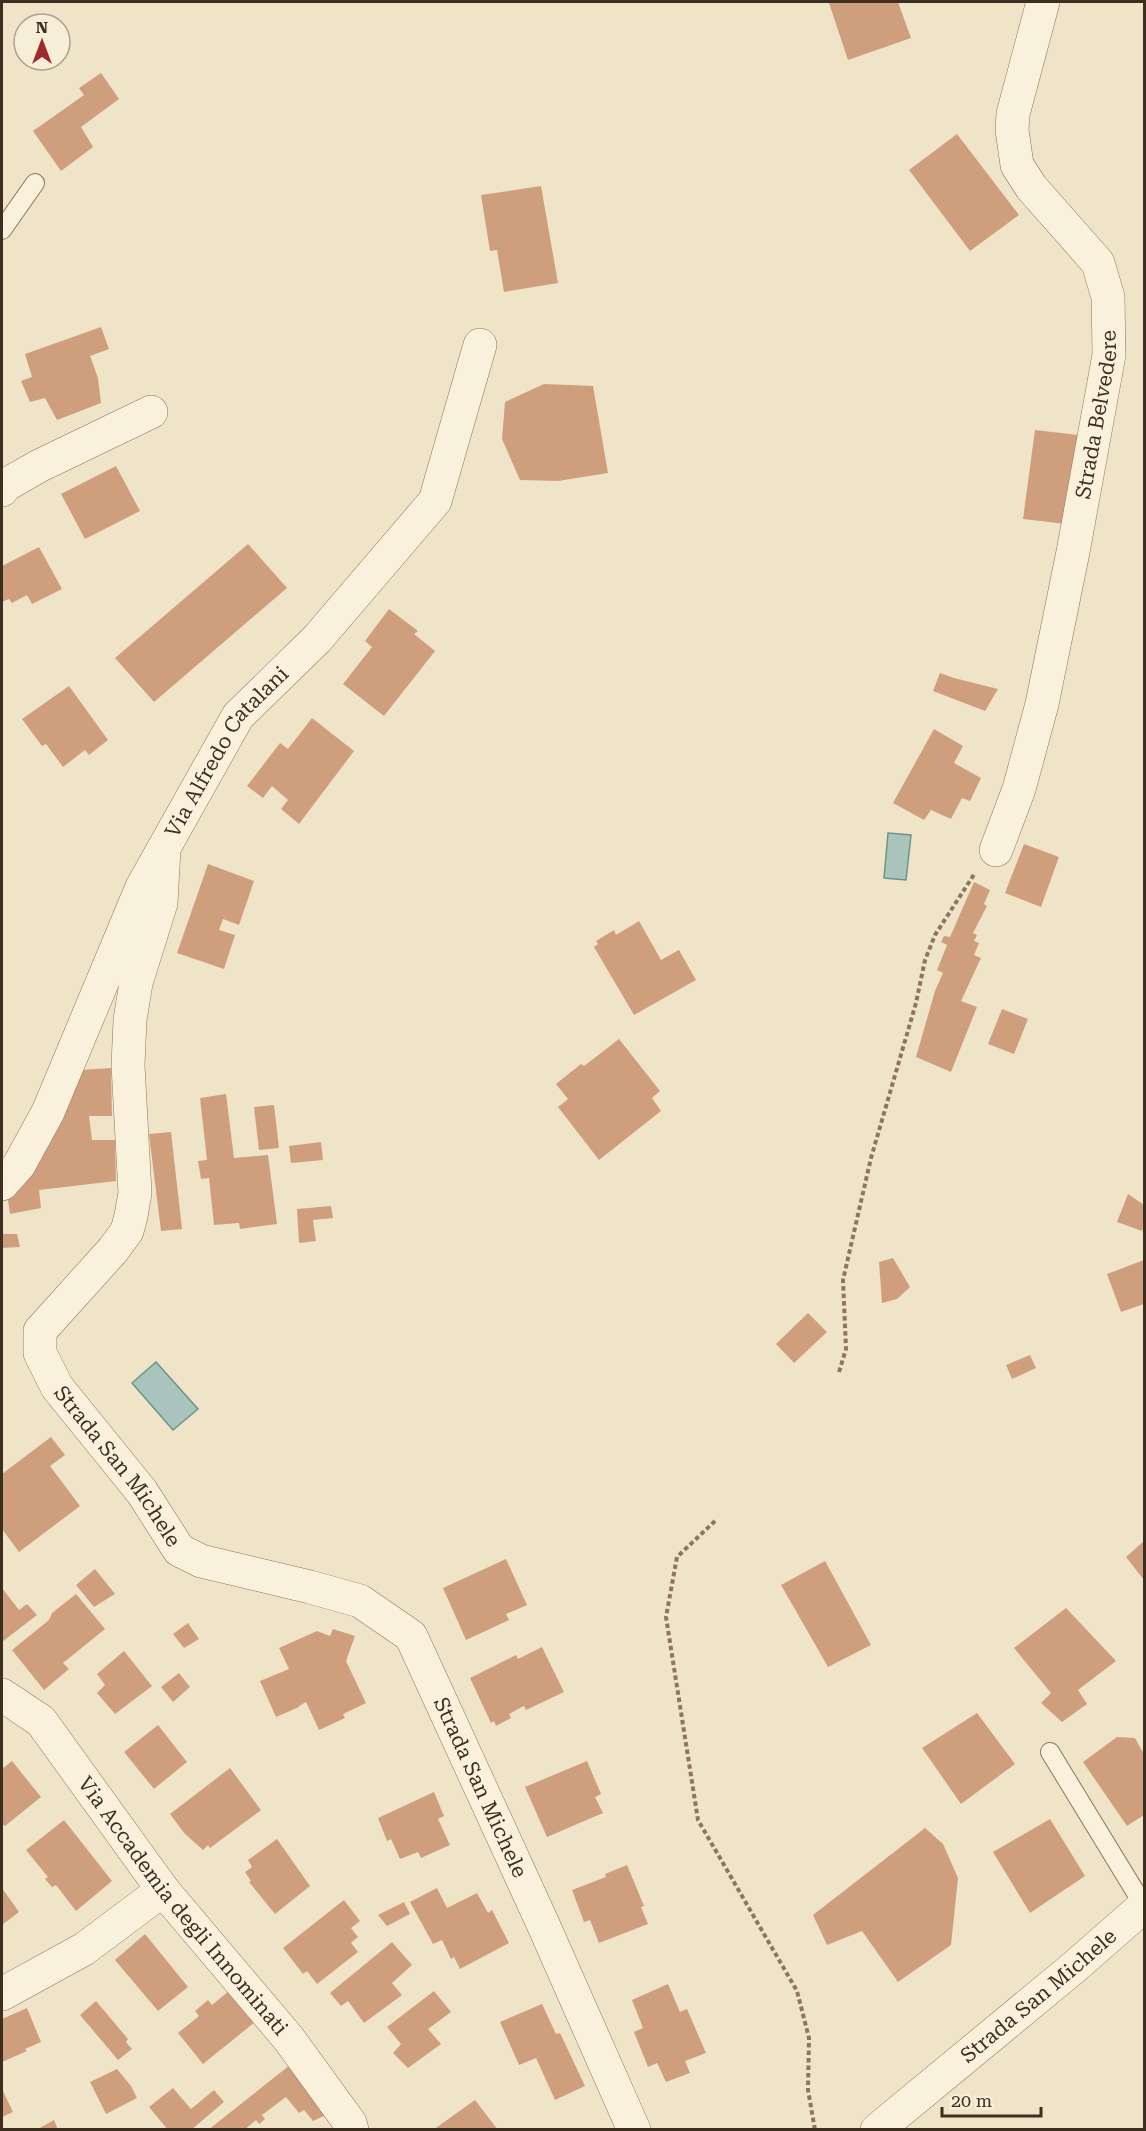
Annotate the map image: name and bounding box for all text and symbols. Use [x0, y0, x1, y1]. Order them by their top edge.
north arrow [12, 12, 72, 72]
text: N [36, 18, 48, 37]
street label: Strada Belvedere [1071, 330, 1122, 501]
street label: Via Alfredo Catalani [160, 661, 294, 842]
street label: Strada San Michele [49, 1381, 186, 1551]
street label: Strada San Michele [429, 1694, 532, 1881]
street label: Via Accademia degli Innominati [73, 1772, 293, 2040]
street label: Strada San Michele [956, 1924, 1121, 2068]
scale bar [942, 2080, 1041, 2118]
text: 20 m [951, 2090, 992, 2111]

